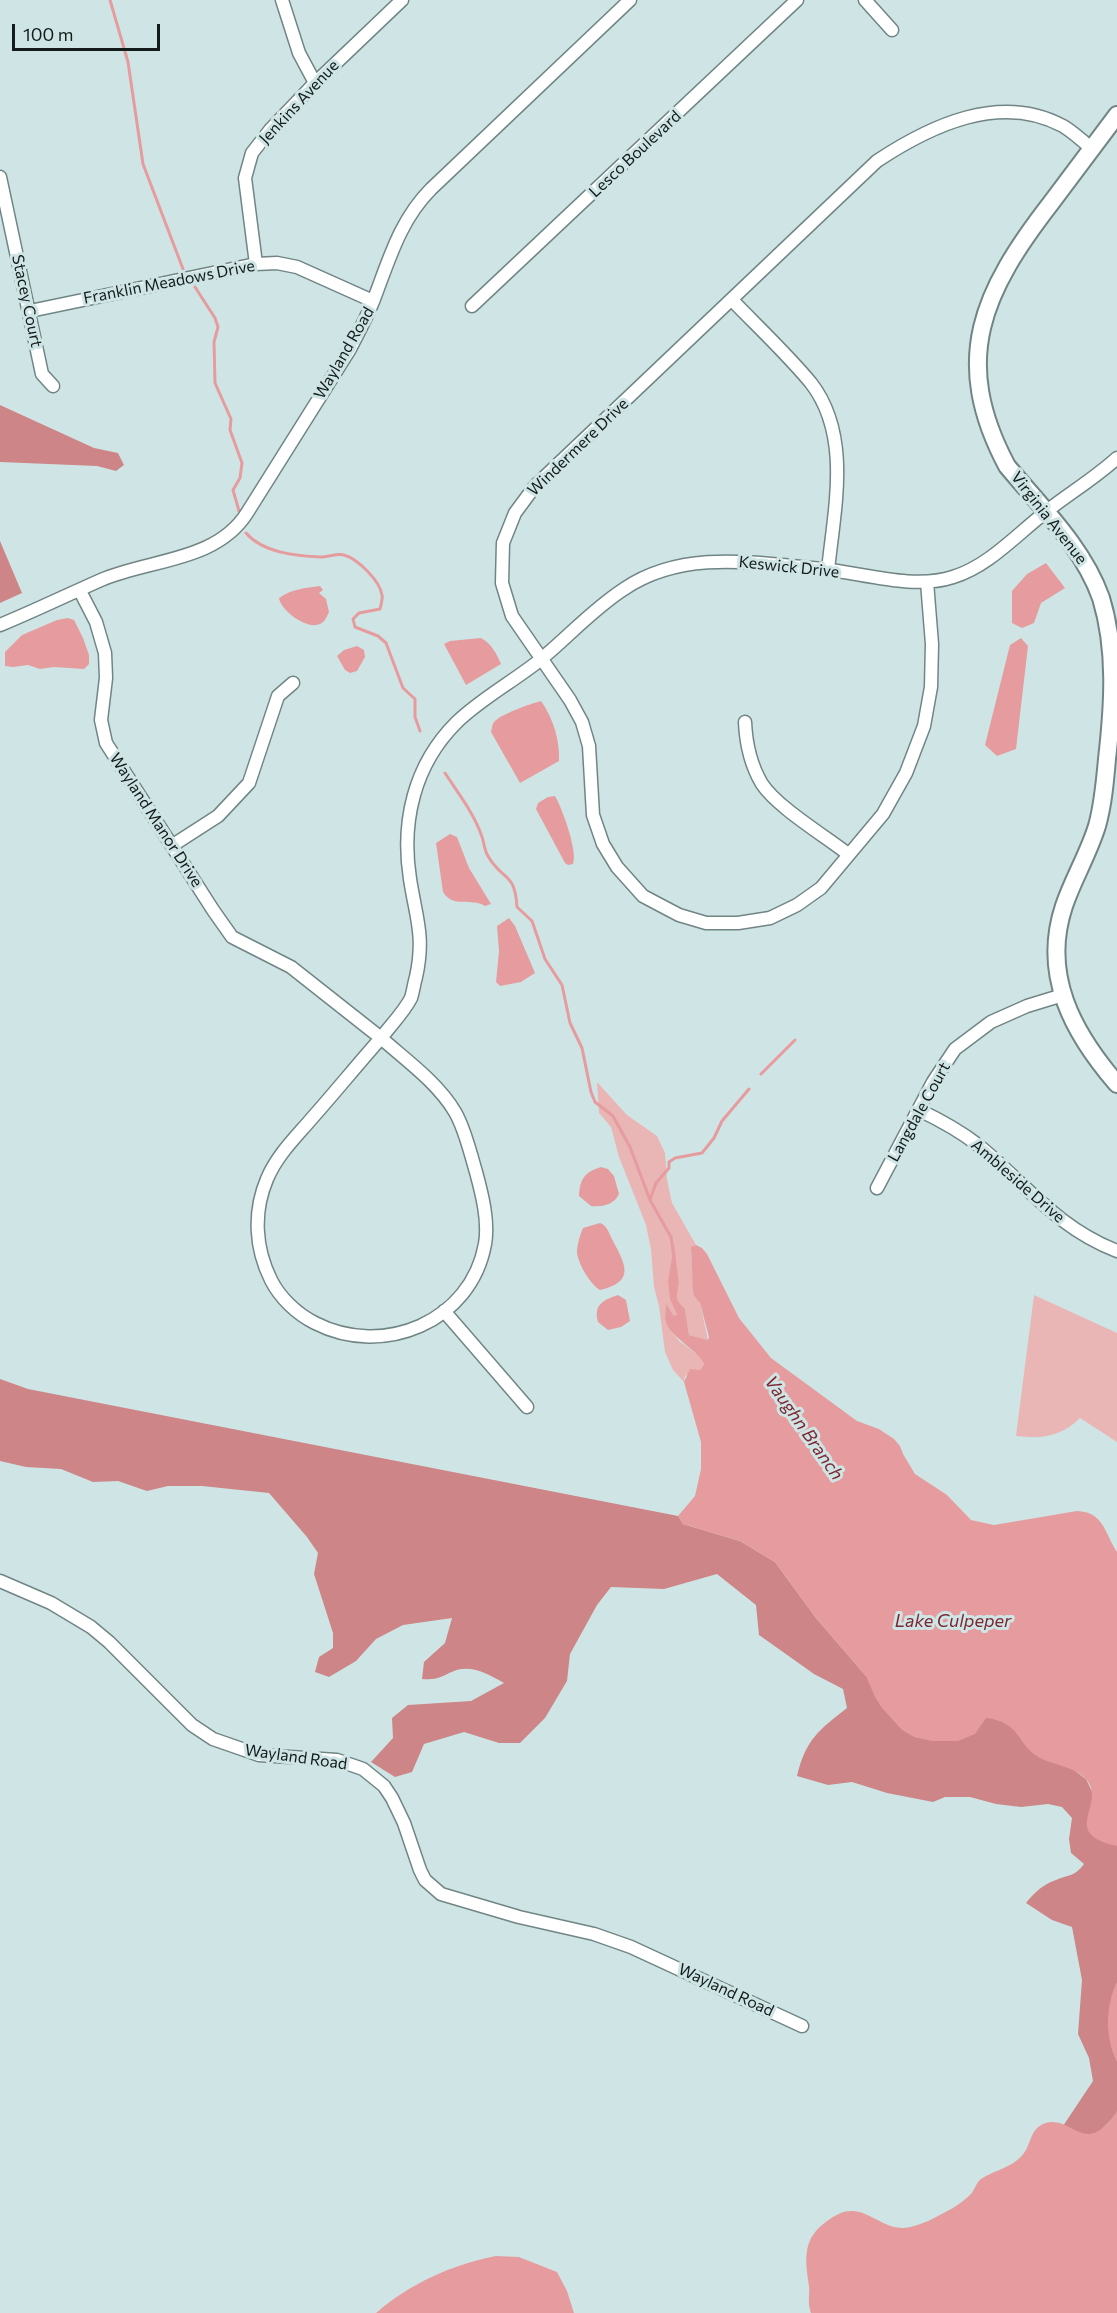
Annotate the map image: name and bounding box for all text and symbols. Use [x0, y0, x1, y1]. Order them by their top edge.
scale bar [15, 12, 164, 50]
text: 100 m [23, 23, 73, 45]
street label: Jenkins Avenue [255, 56, 343, 148]
street label: Lesco Boulevard [585, 107, 685, 201]
street label: Stacey Court [8, 253, 46, 349]
street label: Franklin Meadows Drive [82, 256, 256, 308]
street label: Wayland Road [310, 304, 378, 402]
street label: Windermere Drive [524, 394, 632, 500]
street label: Virginia Avenue [1007, 468, 1091, 568]
street label: Keswick Drive [738, 552, 840, 582]
street label: Wayland Manor Drive [105, 749, 207, 891]
street label: Langdale Court [884, 1059, 954, 1165]
street label: Ambleside Drive [967, 1135, 1069, 1227]
water label: Vaughn Branch [760, 1372, 848, 1484]
water label: Lake Culpeper [895, 1610, 1011, 1632]
street label: Wayland Road [244, 1740, 348, 1774]
street label: Wayland Road [675, 1959, 777, 2021]

